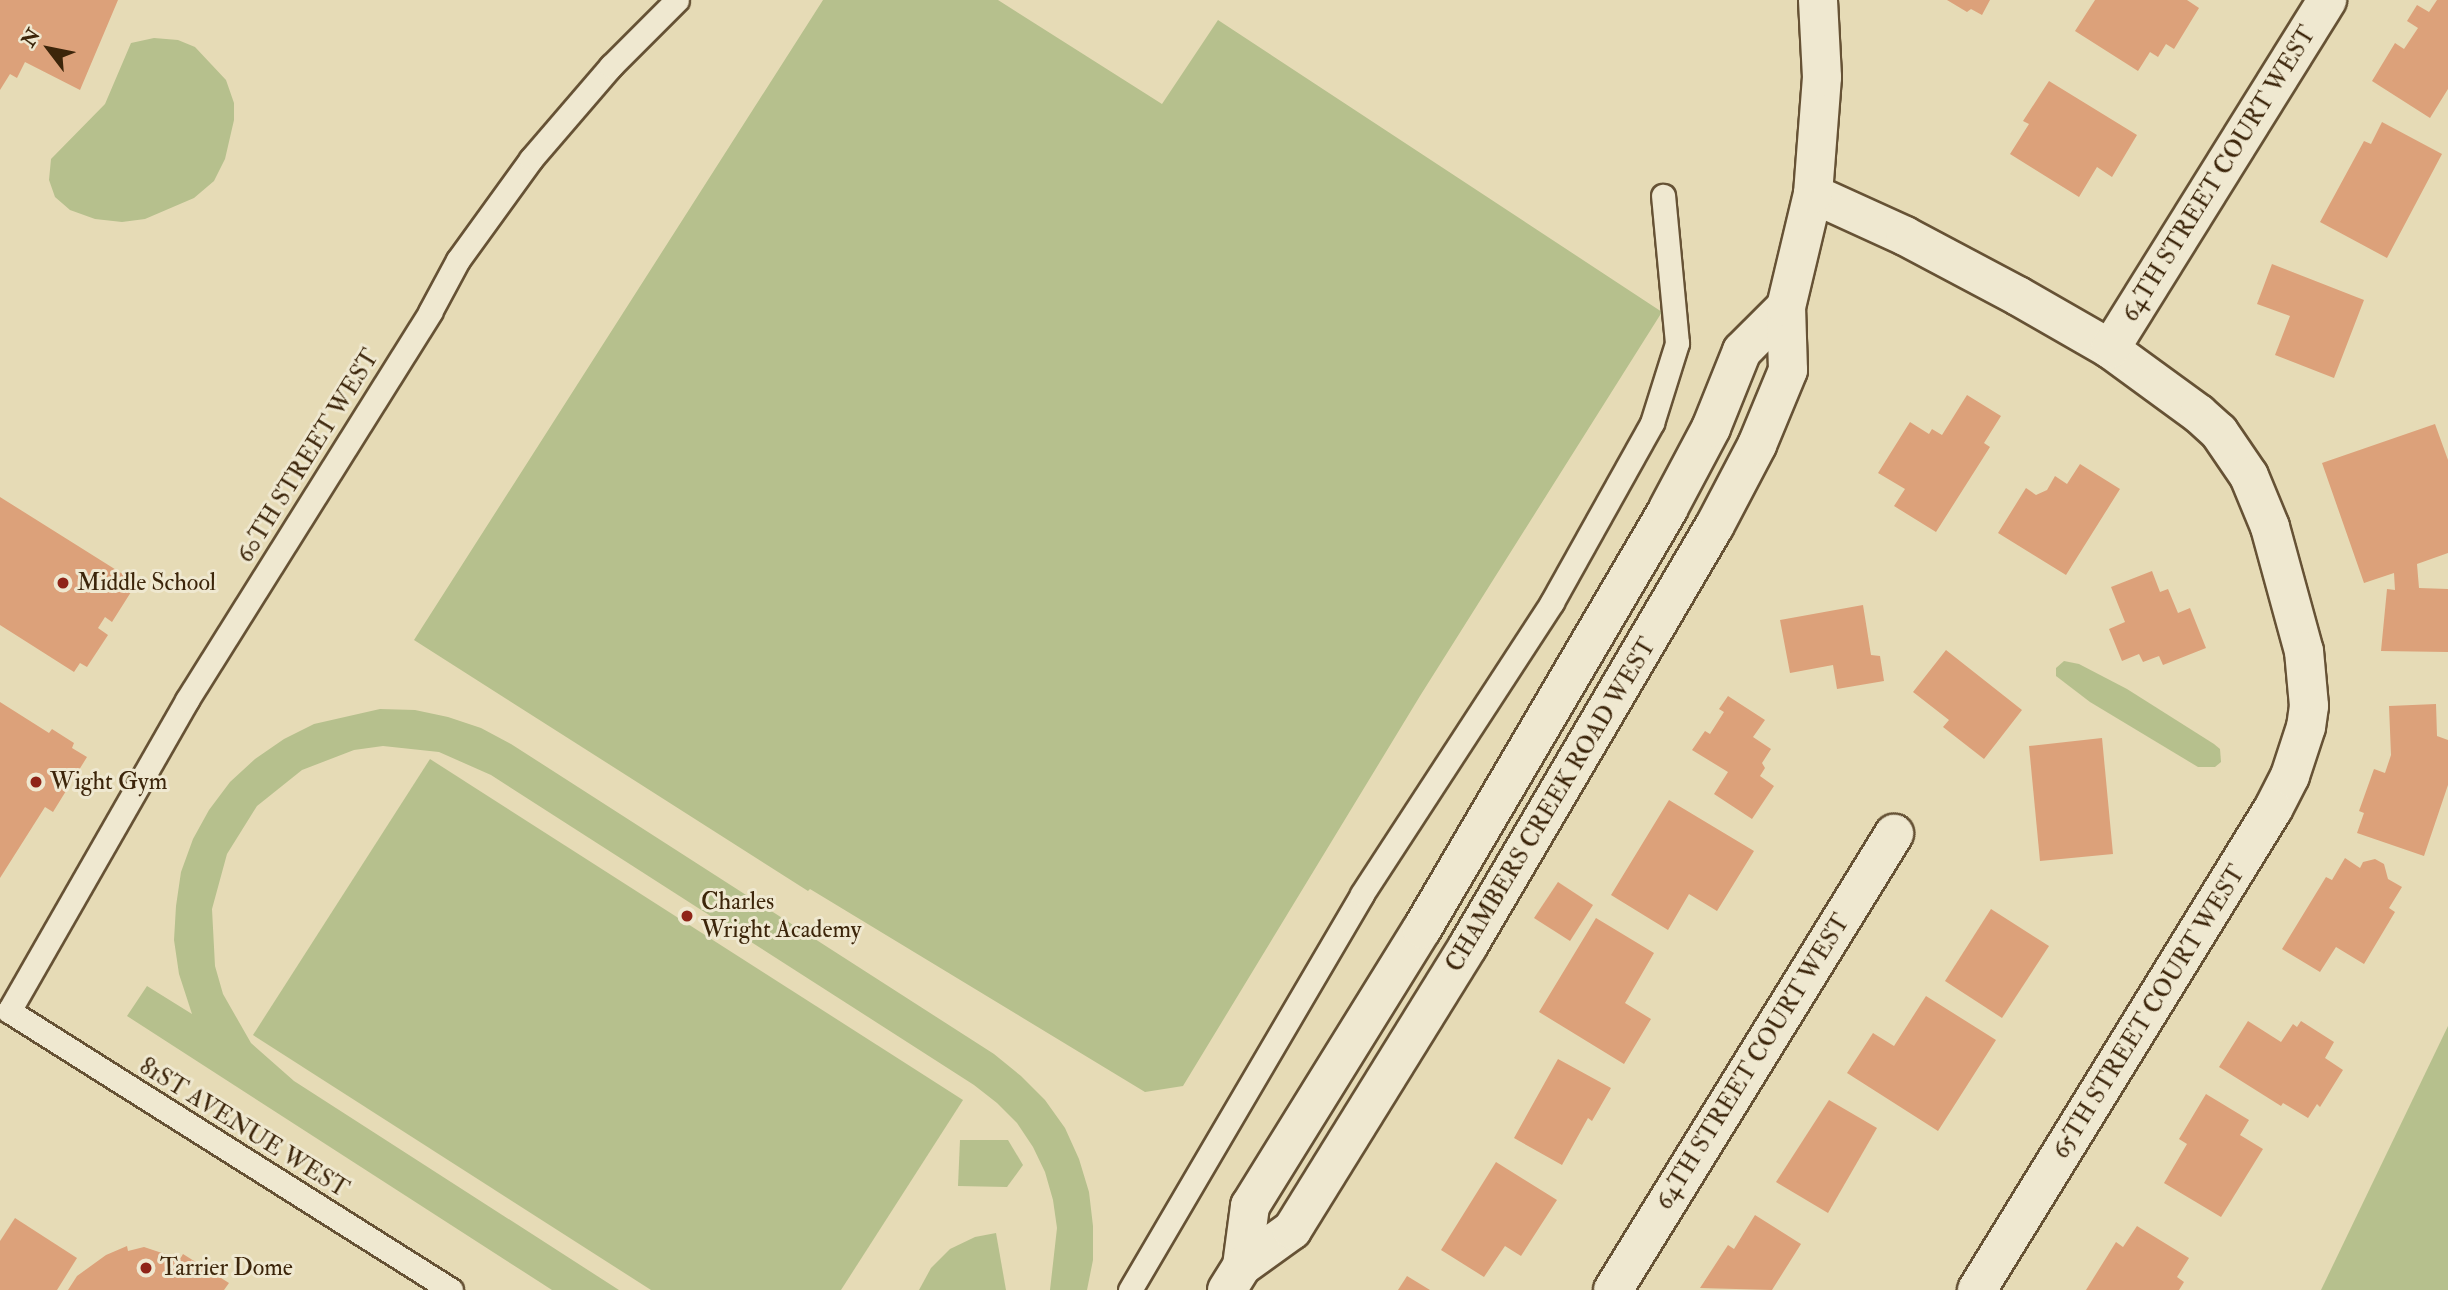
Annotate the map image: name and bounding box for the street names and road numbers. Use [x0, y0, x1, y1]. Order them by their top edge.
street label: 64TH STREET COURT WEST [2116, 21, 2322, 327]
street label: 60TH STREET WEST [231, 344, 385, 568]
street label: CHAMBERS CREEK ROAD WEST [1440, 633, 1662, 977]
street label: 65TH STREET COURT WEST [2047, 860, 2251, 1164]
street label: 64TH STREET COURT WEST [1650, 909, 1856, 1215]
street label: 81ST AVENUE WEST [134, 1052, 354, 1204]

